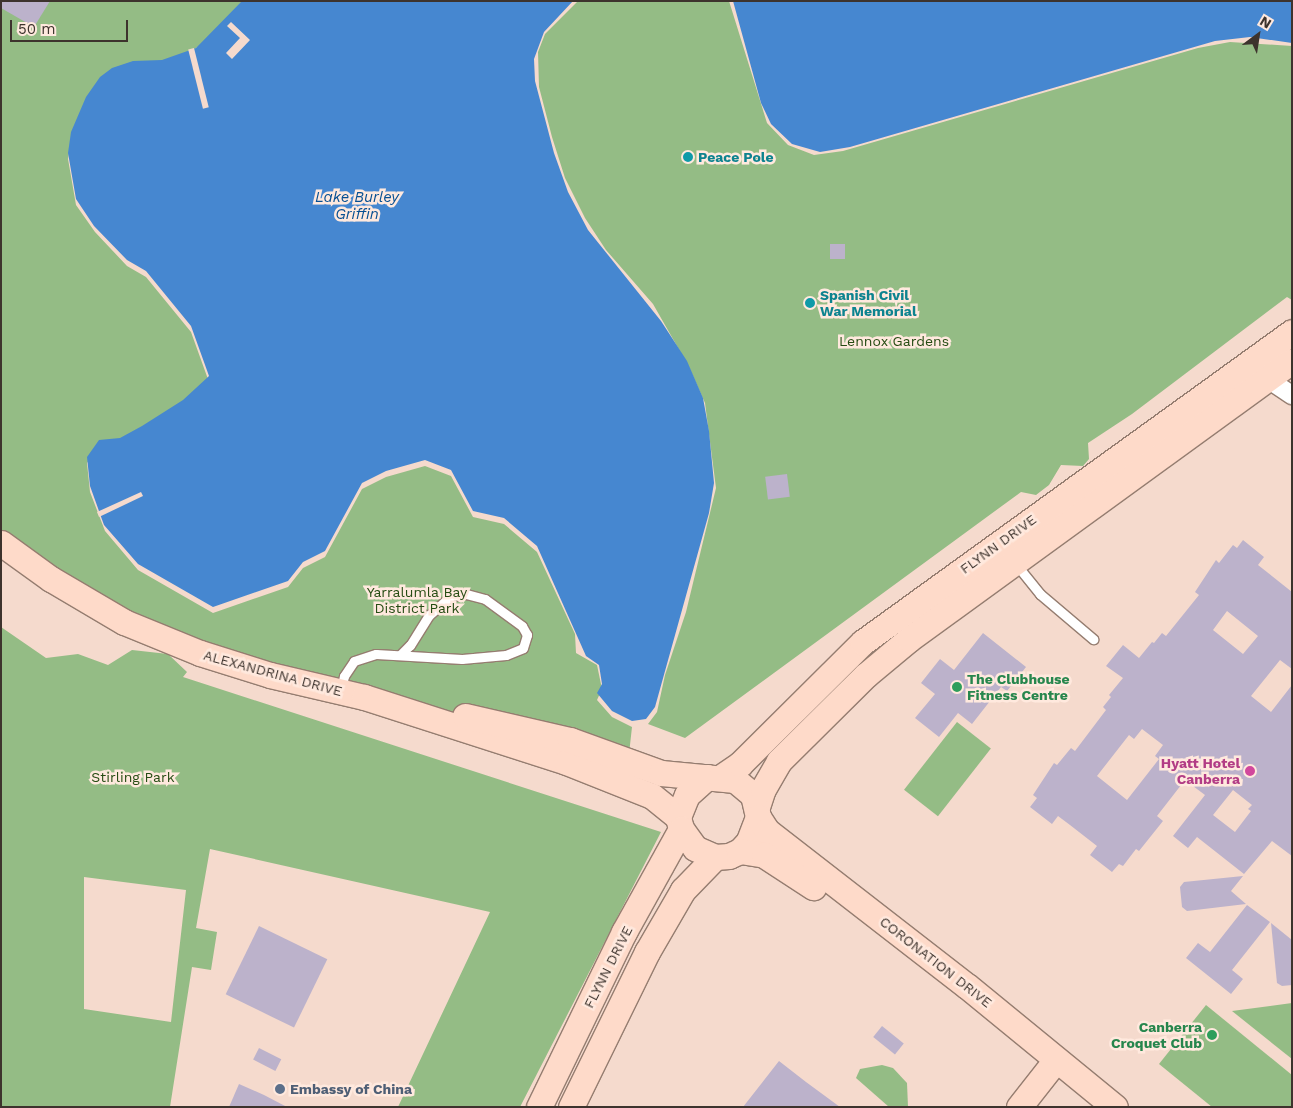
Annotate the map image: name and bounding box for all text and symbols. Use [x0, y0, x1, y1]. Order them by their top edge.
scale bar [12, 10, 130, 42]
north arrow [1233, 10, 1283, 60]
text: N [1257, 13, 1274, 32]
text: 50 m [18, 20, 55, 38]
place label: Peace Pole [698, 149, 774, 165]
marker: Peace Pole [682, 151, 694, 163]
water label: Lake Burley Griffin [315, 188, 399, 223]
place label: Spanish Civil War Memorial [820, 287, 917, 320]
marker: Spanish Civil War Memorial [804, 297, 816, 309]
park label: Lennox Gardens [839, 333, 949, 349]
street label: FLYNN DRIVE [957, 511, 1039, 577]
park label: Yarralumla Bay District Park [367, 584, 467, 616]
street label: ALEXANDRINA DRIVE [201, 646, 345, 700]
place label: The Clubhouse Fitness Centre [967, 671, 1070, 704]
marker: The Clubhouse Fitness Centre [951, 681, 963, 693]
place label: Hyatt Hotel Canberra [1161, 755, 1240, 788]
marker: Hyatt Hotel Canberra [1244, 765, 1256, 777]
park label: Stirling Park [91, 769, 175, 785]
street label: CORONATION DRIVE [877, 913, 995, 1011]
street label: FLYNN DRIVE [580, 923, 636, 1011]
place label: Canberra Croquet Club [1111, 1019, 1202, 1052]
marker: Canberra Croquet Club [1206, 1029, 1218, 1041]
place label: Embassy of China [290, 1081, 413, 1097]
marker: Embassy of China [274, 1083, 286, 1095]

